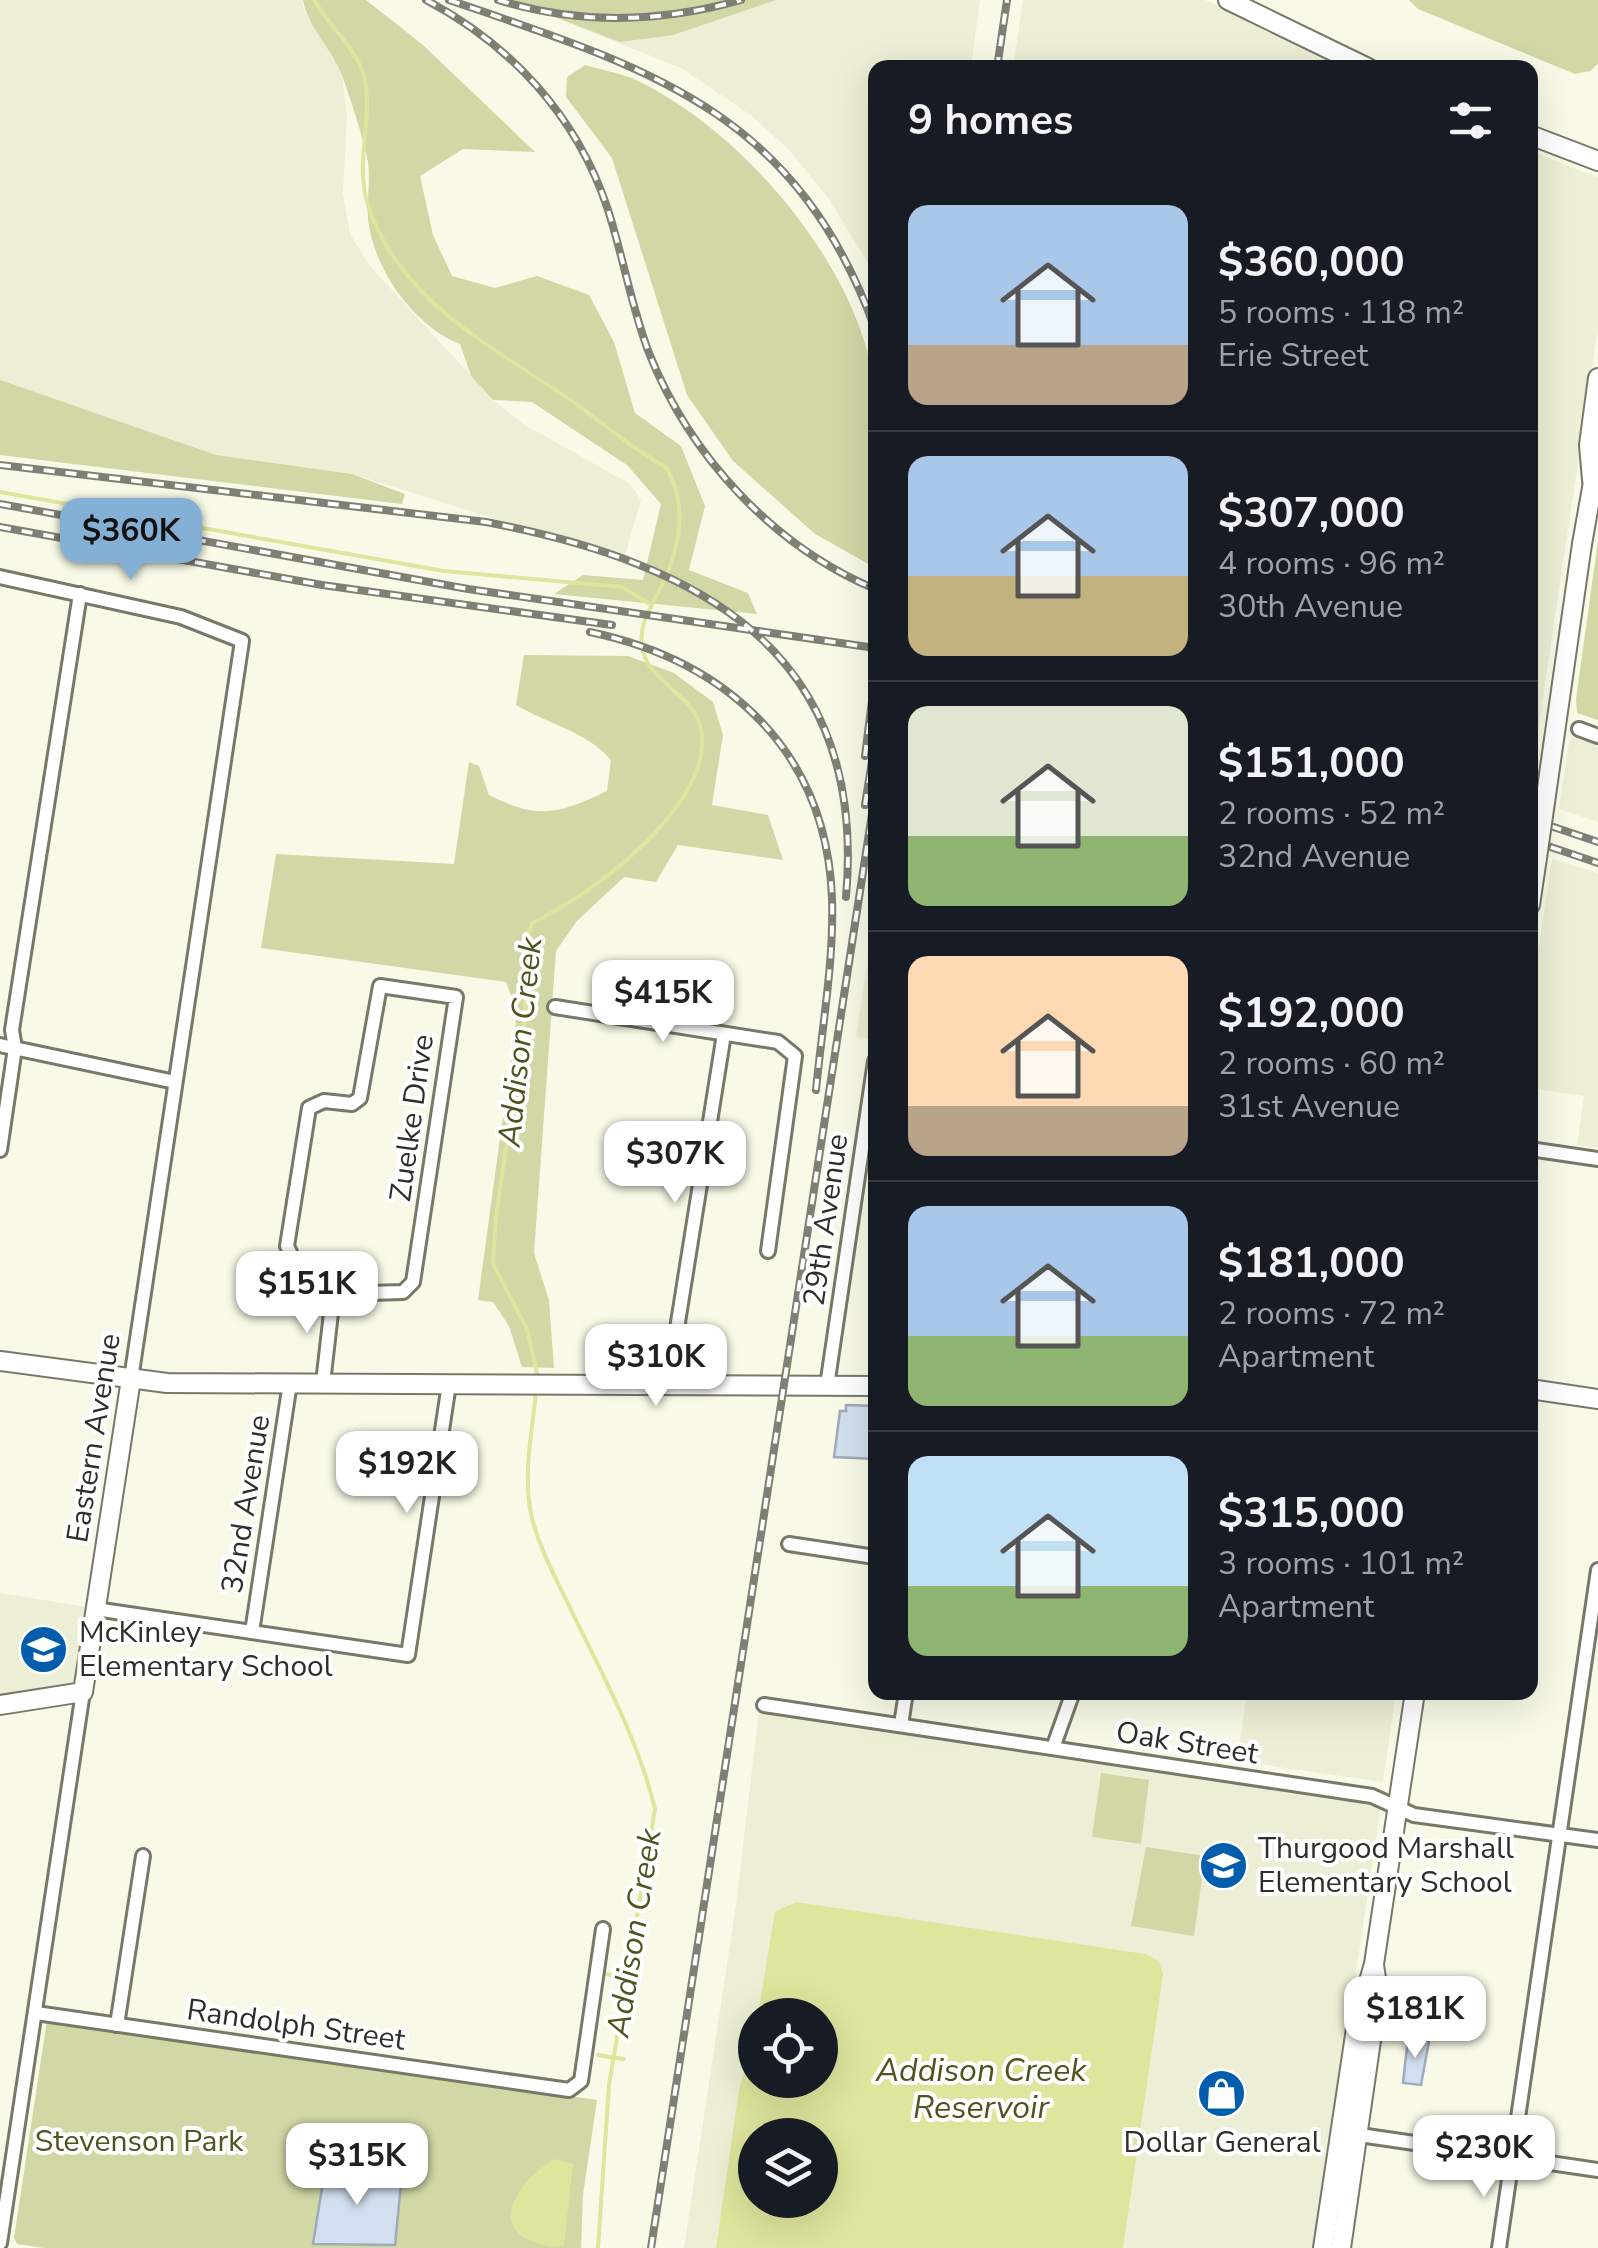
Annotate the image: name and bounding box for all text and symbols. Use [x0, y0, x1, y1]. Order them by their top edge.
text: 9 homes [908, 92, 1073, 149]
icon: filters [1443, 93, 1498, 148]
text: $360,000 [1218, 234, 1405, 291]
icon: home [988, 245, 1108, 365]
text: 5 rooms · 118 m² [1218, 291, 1464, 334]
text: Erie Street [1218, 334, 1368, 377]
text: $307,000 [1218, 485, 1405, 542]
icon: home [988, 496, 1108, 616]
pin: $360K [61, 498, 201, 583]
text: $360K [82, 509, 180, 552]
text: 4 rooms · 96 m² [1218, 542, 1445, 585]
text: 30th Avenue [1218, 585, 1403, 628]
text: $151,000 [1218, 735, 1405, 792]
icon: home [988, 746, 1108, 866]
text: 2 rooms · 52 m² [1218, 792, 1445, 835]
text: 32nd Avenue [1218, 835, 1410, 878]
water label: Addison Creek [488, 934, 552, 1150]
pin: $415K [593, 960, 733, 1045]
text: $415K [614, 971, 712, 1014]
text: $192,000 [1218, 985, 1405, 1042]
icon: home [988, 996, 1108, 1116]
street label: Zuelke Drive [380, 1032, 444, 1204]
text: 2 rooms · 60 m² [1218, 1042, 1445, 1085]
text: 31st Avenue [1218, 1085, 1400, 1128]
pin: $307K [605, 1121, 745, 1206]
street label: 29th Avenue [794, 1131, 858, 1309]
text: $307K [626, 1132, 724, 1175]
text: $181,000 [1218, 1235, 1405, 1292]
icon: home [988, 1246, 1108, 1366]
pin: $151K [237, 1251, 377, 1336]
text: $151K [258, 1262, 356, 1305]
text: 2 rooms · 72 m² [1218, 1292, 1445, 1335]
pin: $310K [586, 1324, 726, 1409]
street label: Eastern Avenue [57, 1330, 131, 1546]
text: $310K [607, 1335, 705, 1378]
text: Apartment [1218, 1335, 1374, 1378]
street label: 32nd Avenue [212, 1412, 280, 1596]
pin: $192K [337, 1431, 477, 1516]
text: $192K [358, 1442, 456, 1485]
text: $315,000 [1218, 1485, 1405, 1542]
icon: home [988, 1496, 1108, 1616]
text: 3 rooms · 101 m² [1218, 1542, 1464, 1585]
text: Apartment [1218, 1585, 1374, 1628]
place label: McKinley Elementary School [79, 1612, 333, 1687]
school or university icon: McKinley Elementary School [18, 1623, 70, 1675]
street label: Oak Street [1113, 1712, 1262, 1775]
water label: Addison Creek [596, 1825, 672, 2041]
place label: Thurgood Marshall Elementary School [1258, 1828, 1514, 1903]
school or university icon: Thurgood Marshall Elementary School [1197, 1839, 1249, 1891]
pin: $181K [1345, 1976, 1485, 2061]
text: $181K [1366, 1987, 1464, 2030]
street label: Randolph Street [184, 1989, 408, 2061]
map controls [738, 1998, 838, 2218]
button: locate [738, 1998, 838, 2098]
water label: Addison Creek Reservoir [875, 2049, 1087, 2129]
shop icon: Dollar General [1196, 2067, 1248, 2119]
pin: $230K [1414, 2115, 1554, 2200]
button: layers [738, 2118, 838, 2218]
park label: Stevenson Park [35, 2121, 244, 2162]
place label: Dollar General [1123, 2122, 1321, 2163]
pin: $315K [287, 2123, 427, 2208]
text: $230K [1435, 2126, 1533, 2169]
text: $315K [308, 2134, 406, 2177]

